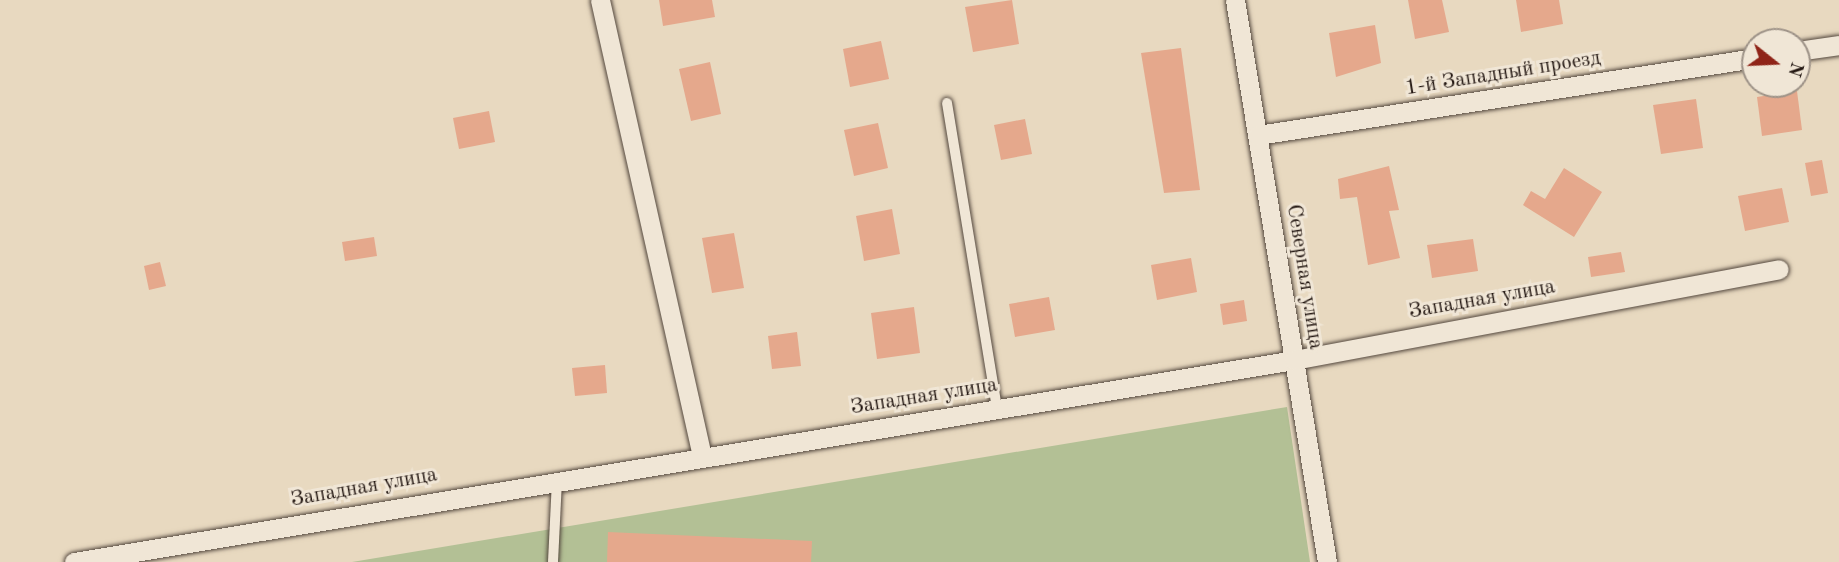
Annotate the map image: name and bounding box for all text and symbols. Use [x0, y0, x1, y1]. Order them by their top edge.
north arrow [1741, 28, 1811, 98]
street label: 1-й Западный проезд [1404, 46, 1602, 102]
text: N [1783, 59, 1806, 79]
street label: Северная улица [1280, 203, 1328, 351]
street label: Западная улица [1407, 275, 1557, 325]
street label: Западная улица [849, 373, 999, 421]
street label: Западная улица [289, 463, 439, 513]

